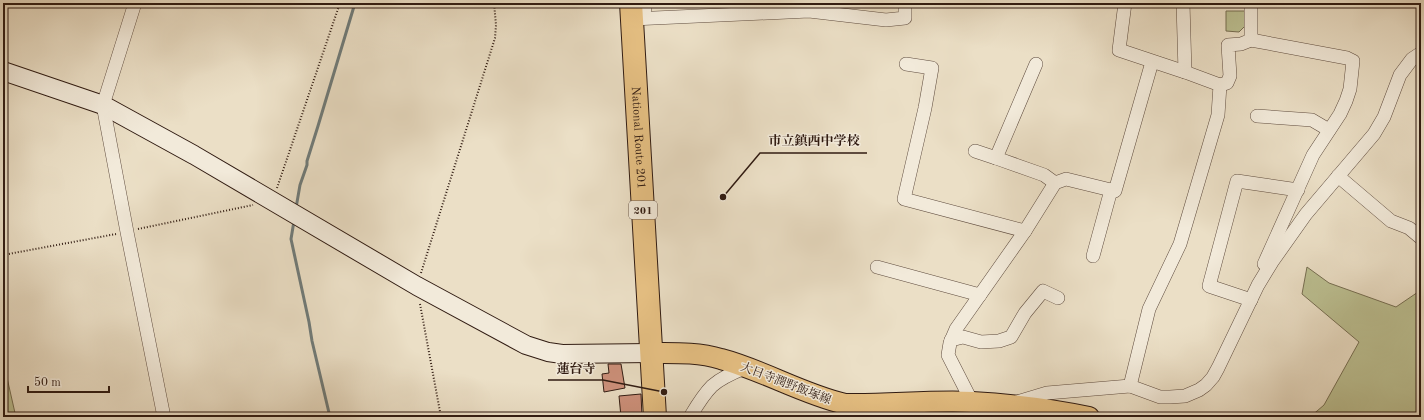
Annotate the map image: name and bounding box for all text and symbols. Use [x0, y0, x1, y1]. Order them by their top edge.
street label: National Route 201 [629, 86, 647, 189]
callout: 市立鎮西中学校 [760, 128, 867, 153]
text: 市立鎮西中学校 [768, 133, 860, 148]
road number: 201 [629, 201, 657, 219]
callout: 蓮台寺 [548, 355, 603, 380]
street label: 大日寺潤野飯塚線 [739, 359, 833, 407]
text: 蓮台寺 [556, 361, 596, 376]
scale bar [28, 368, 109, 394]
text: 50 m [34, 376, 61, 389]

